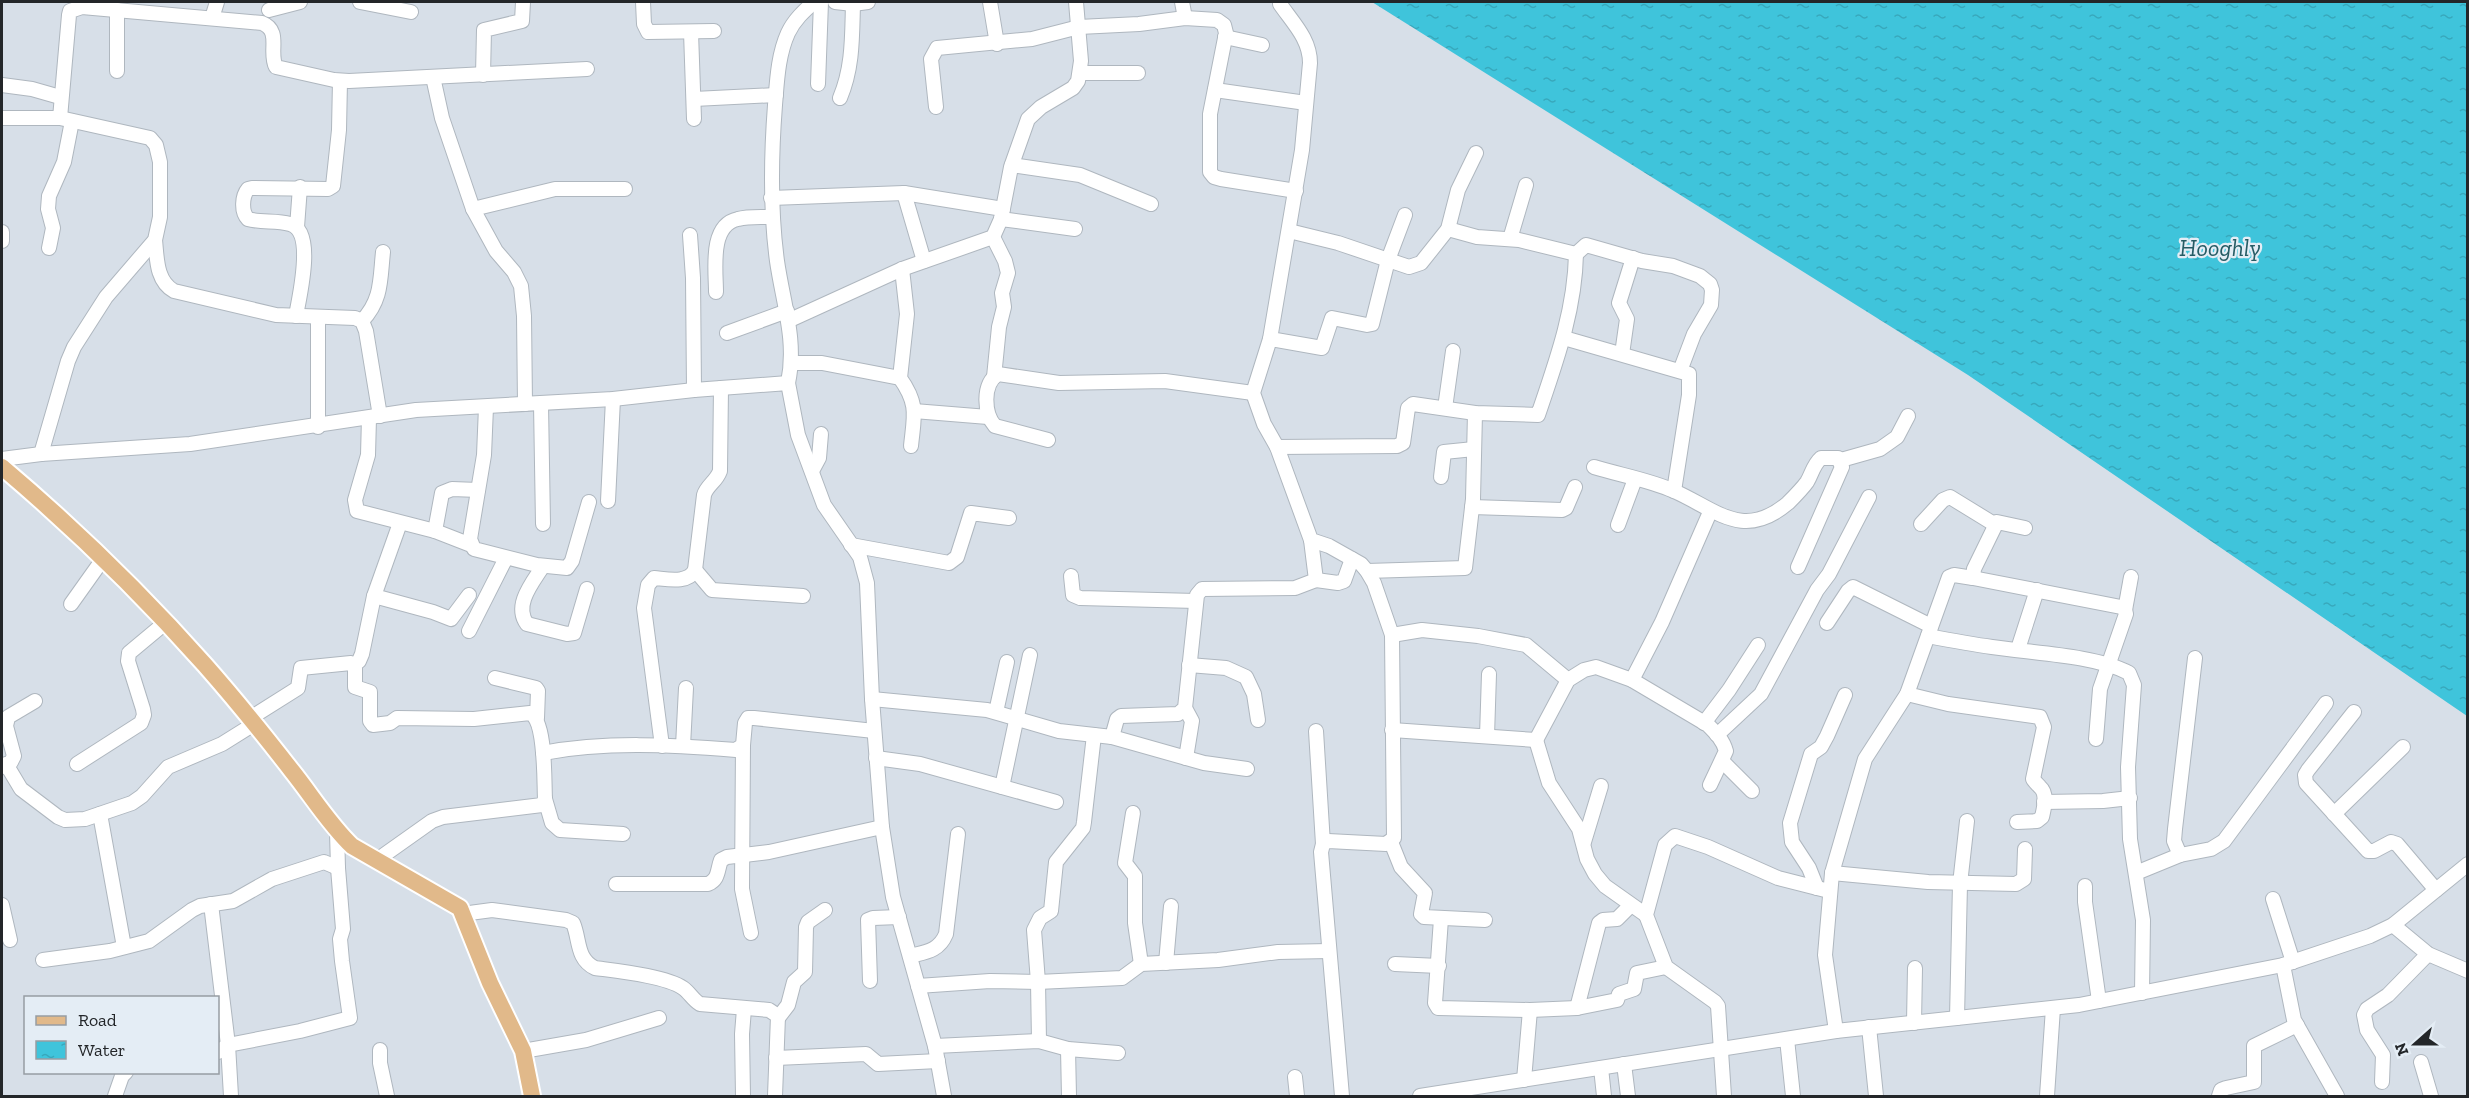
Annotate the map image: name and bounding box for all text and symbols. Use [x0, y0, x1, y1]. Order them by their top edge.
water label: Hooghly [2179, 233, 2261, 262]
legend [24, 996, 219, 1074]
text: Road [78, 1009, 117, 1031]
north arrow [2385, 1014, 2445, 1074]
text: Water [78, 1039, 125, 1061]
text: N [2390, 1040, 2413, 1058]

